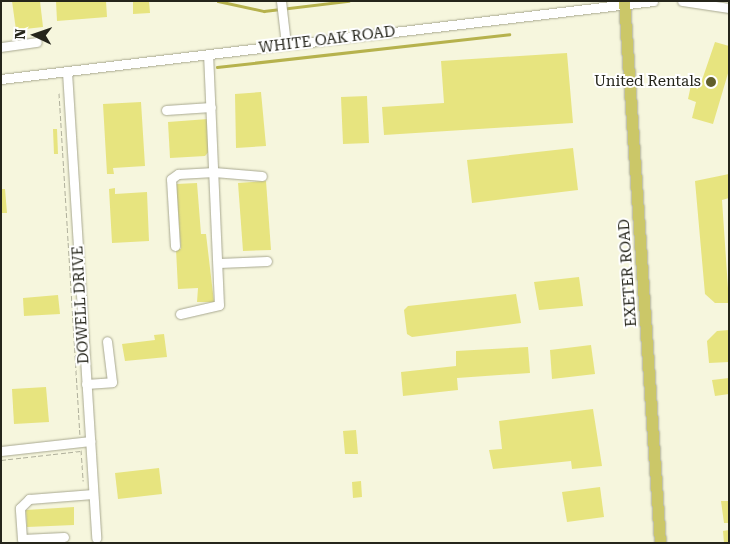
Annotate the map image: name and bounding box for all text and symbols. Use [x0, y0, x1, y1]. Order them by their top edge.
north arrow [10, 10, 60, 60]
street label: WHITE OAK ROAD [258, 23, 396, 57]
text: N [12, 28, 28, 40]
place label: United Rentals [594, 73, 701, 91]
marker: United Rentals [705, 76, 717, 88]
street label: EXETER ROAD [615, 218, 641, 328]
street label: DOWELL DRIVE [69, 245, 93, 365]

